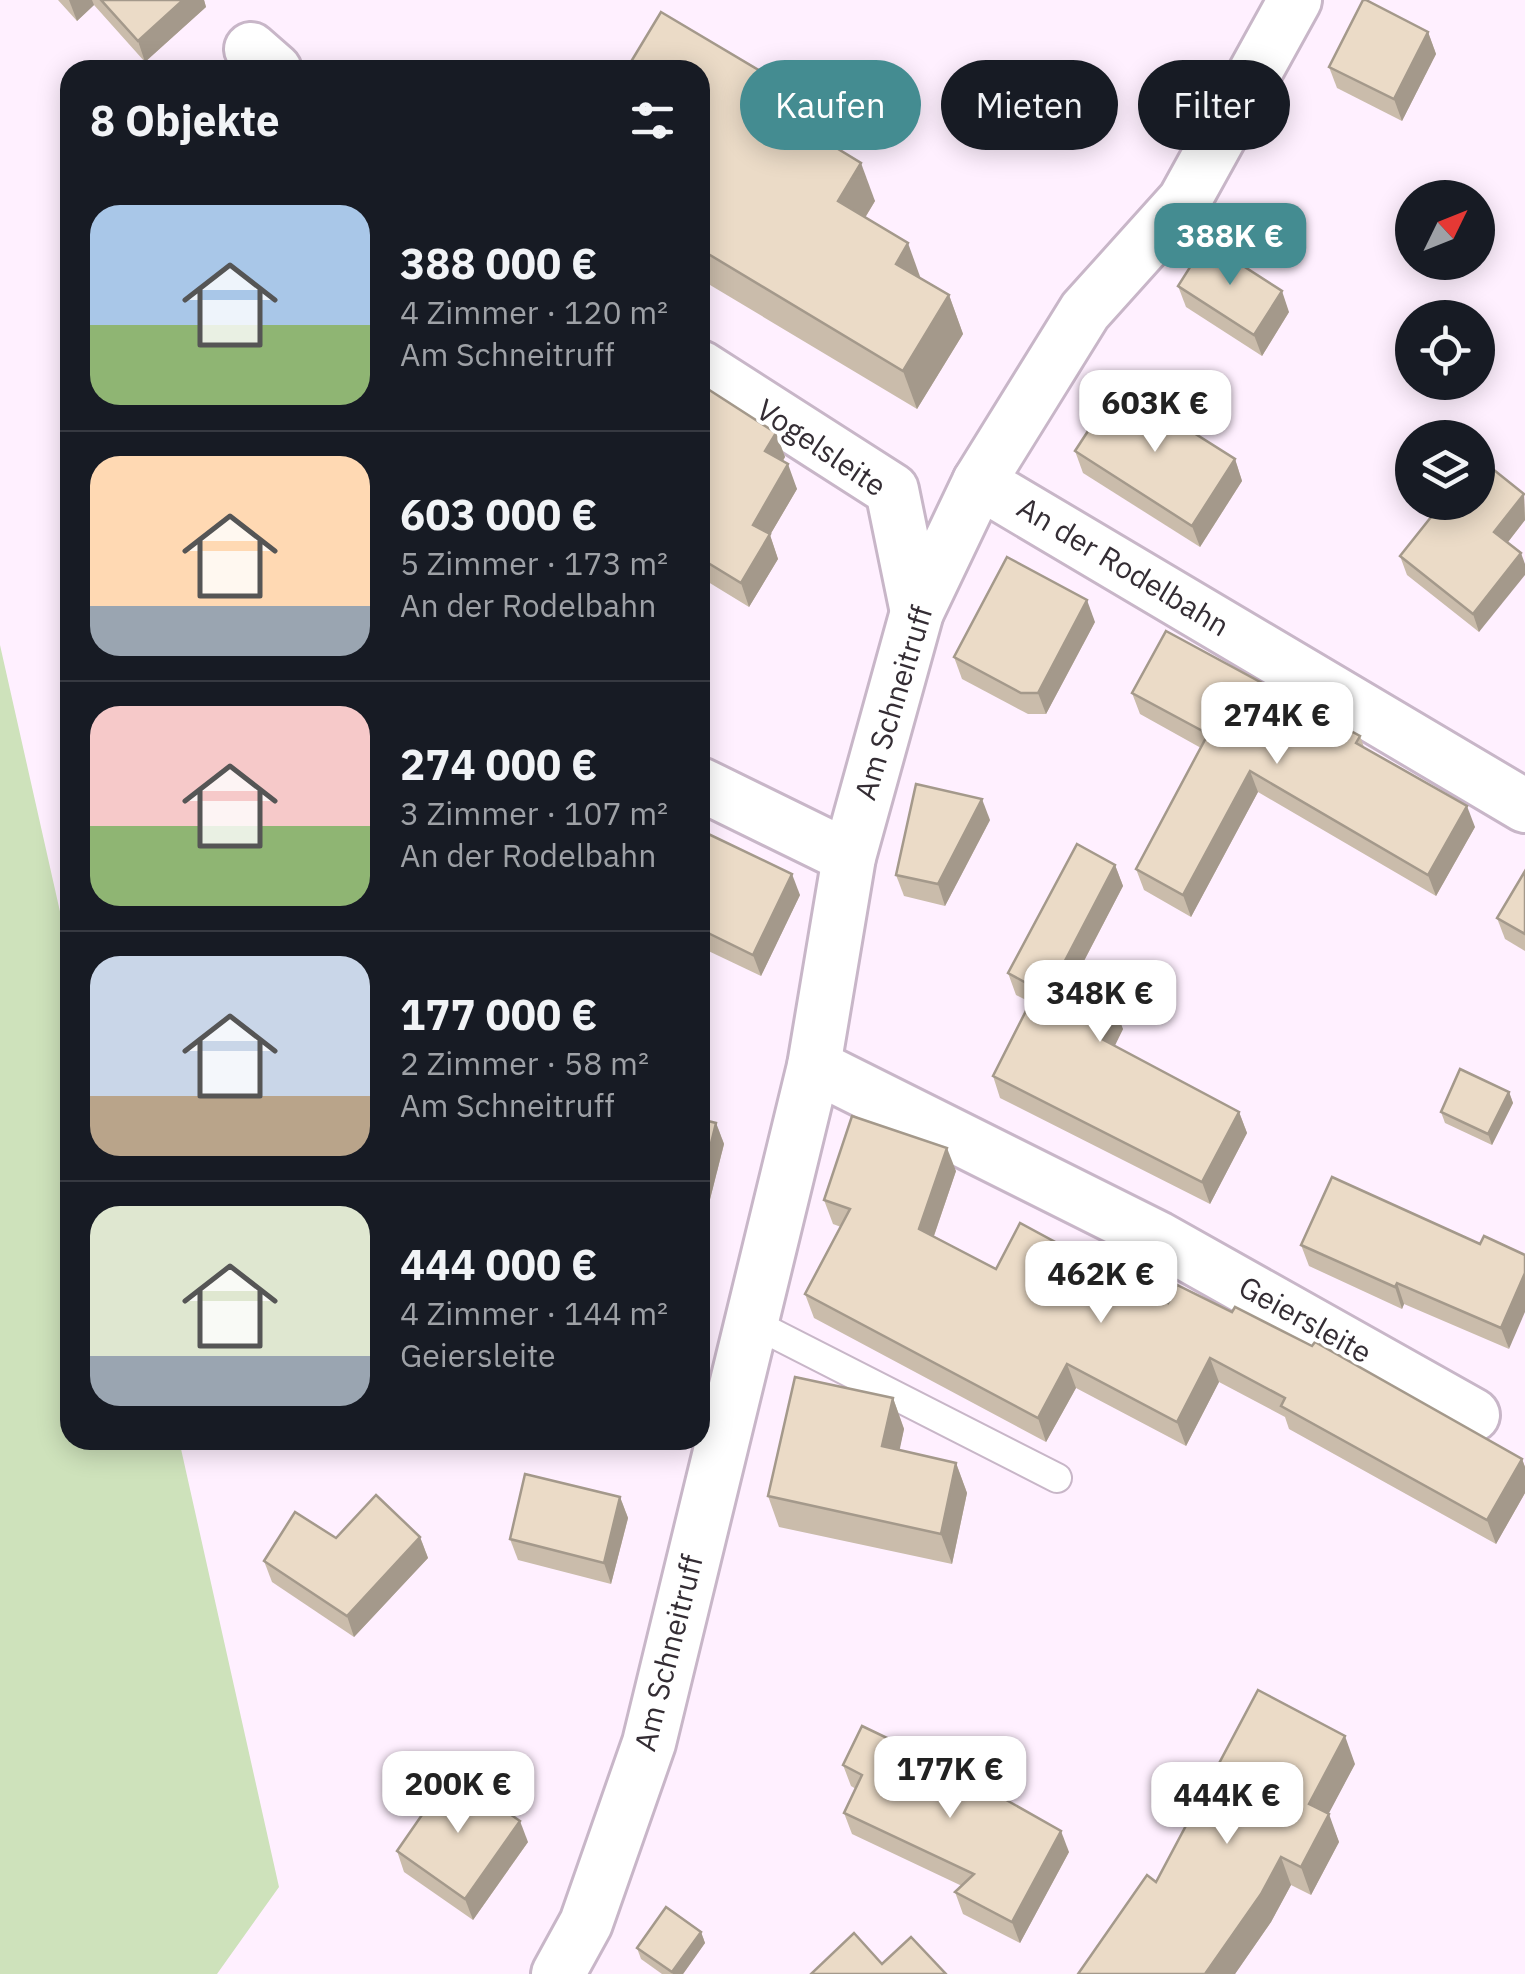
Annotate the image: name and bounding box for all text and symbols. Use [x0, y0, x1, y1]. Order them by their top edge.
chip: Kaufen [740, 60, 921, 150]
chip: Mieten [941, 60, 1118, 150]
chip: Filter [1138, 60, 1290, 150]
text: 8 Objekte [90, 93, 280, 148]
icon: filters [625, 93, 680, 148]
north arrow [1395, 180, 1495, 280]
map controls [1395, 180, 1495, 520]
pin: 388K € [1149, 203, 1311, 288]
text: 388K € [1176, 214, 1284, 256]
text: 388 000 € [400, 236, 597, 291]
icon: home [170, 245, 290, 365]
text: 4 Zimmer · 120 m² [400, 291, 668, 333]
button: locate [1395, 300, 1495, 400]
text: Am Schneitruff [400, 333, 615, 375]
pin: 603K € [1074, 370, 1236, 455]
text: 603K € [1101, 381, 1209, 423]
street label: Vogelsleite [750, 389, 894, 504]
button: layers [1395, 420, 1495, 520]
text: 603 000 € [400, 487, 597, 542]
street label: An der Rodelbahn [1011, 487, 1237, 644]
icon: home [170, 496, 290, 616]
text: 5 Zimmer · 173 m² [400, 542, 668, 584]
text: An der Rodelbahn [400, 584, 656, 626]
street label: Am Schneitruff [845, 600, 941, 804]
pin: 274K € [1196, 682, 1358, 767]
text: 274K € [1223, 693, 1331, 735]
text: 274 000 € [400, 737, 597, 792]
icon: home [170, 746, 290, 866]
text: 3 Zimmer · 107 m² [400, 792, 668, 834]
text: An der Rodelbahn [400, 834, 656, 876]
pin: 348K € [1019, 960, 1181, 1045]
text: 348K € [1046, 971, 1154, 1013]
text: 177 000 € [400, 987, 597, 1042]
icon: home [170, 996, 290, 1116]
text: 2 Zimmer · 58 m² [400, 1042, 649, 1084]
text: Am Schneitruff [400, 1084, 615, 1126]
text: 444 000 € [400, 1237, 597, 1292]
pin: 462K € [1020, 1241, 1182, 1326]
icon: home [170, 1246, 290, 1366]
text: 462K € [1047, 1252, 1155, 1294]
street label: Geiersleite [1232, 1266, 1379, 1371]
text: 4 Zimmer · 144 m² [400, 1292, 668, 1334]
text: Geiersleite [400, 1334, 556, 1376]
street label: Am Schneitruff [624, 1550, 711, 1755]
pin: 177K € [869, 1736, 1031, 1821]
text: 177K € [896, 1747, 1004, 1789]
pin: 200K € [377, 1751, 539, 1836]
text: 200K € [404, 1762, 512, 1804]
pin: 444K € [1146, 1762, 1308, 1847]
text: 444K € [1173, 1773, 1281, 1815]

